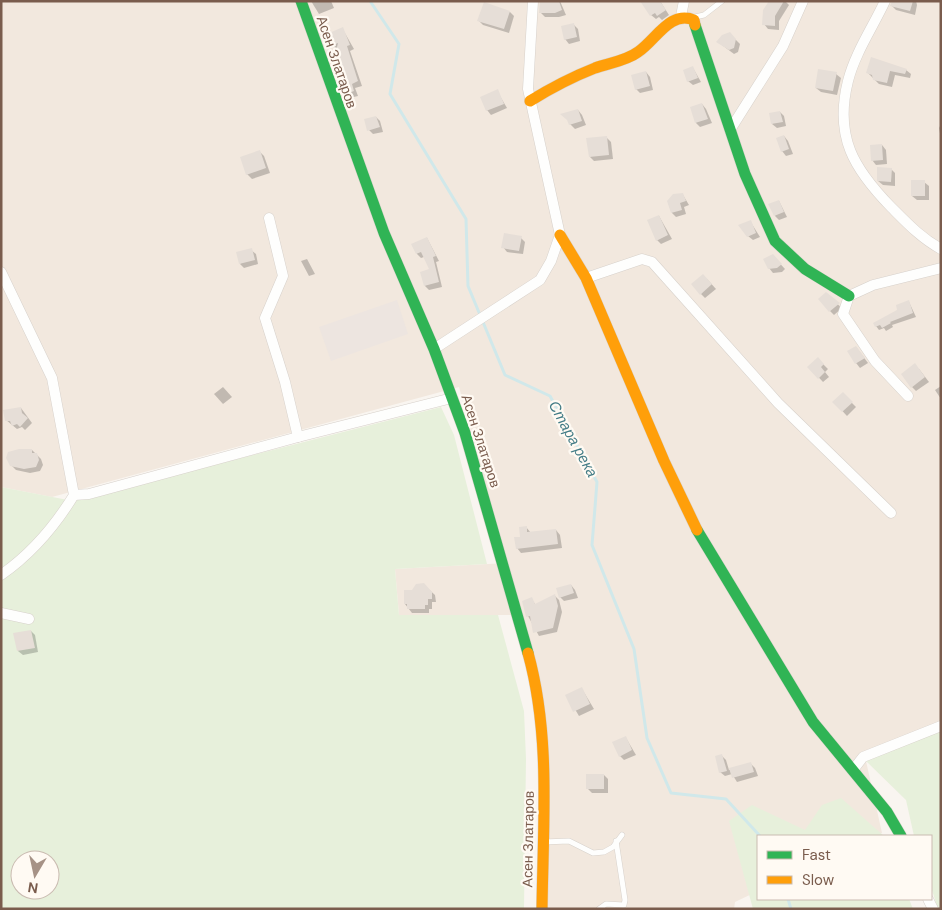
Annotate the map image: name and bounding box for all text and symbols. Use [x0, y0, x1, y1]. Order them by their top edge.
street label: Асен Златаров [313, 13, 361, 111]
street label: Асен Златаров [457, 392, 505, 490]
water label: Стара река [544, 397, 602, 481]
street label: Асен Златаров [518, 790, 538, 888]
legend [757, 835, 932, 900]
text: Fast [802, 845, 831, 865]
north arrow [10, 850, 60, 900]
text: Slow [802, 870, 835, 890]
text: N [27, 878, 39, 898]

